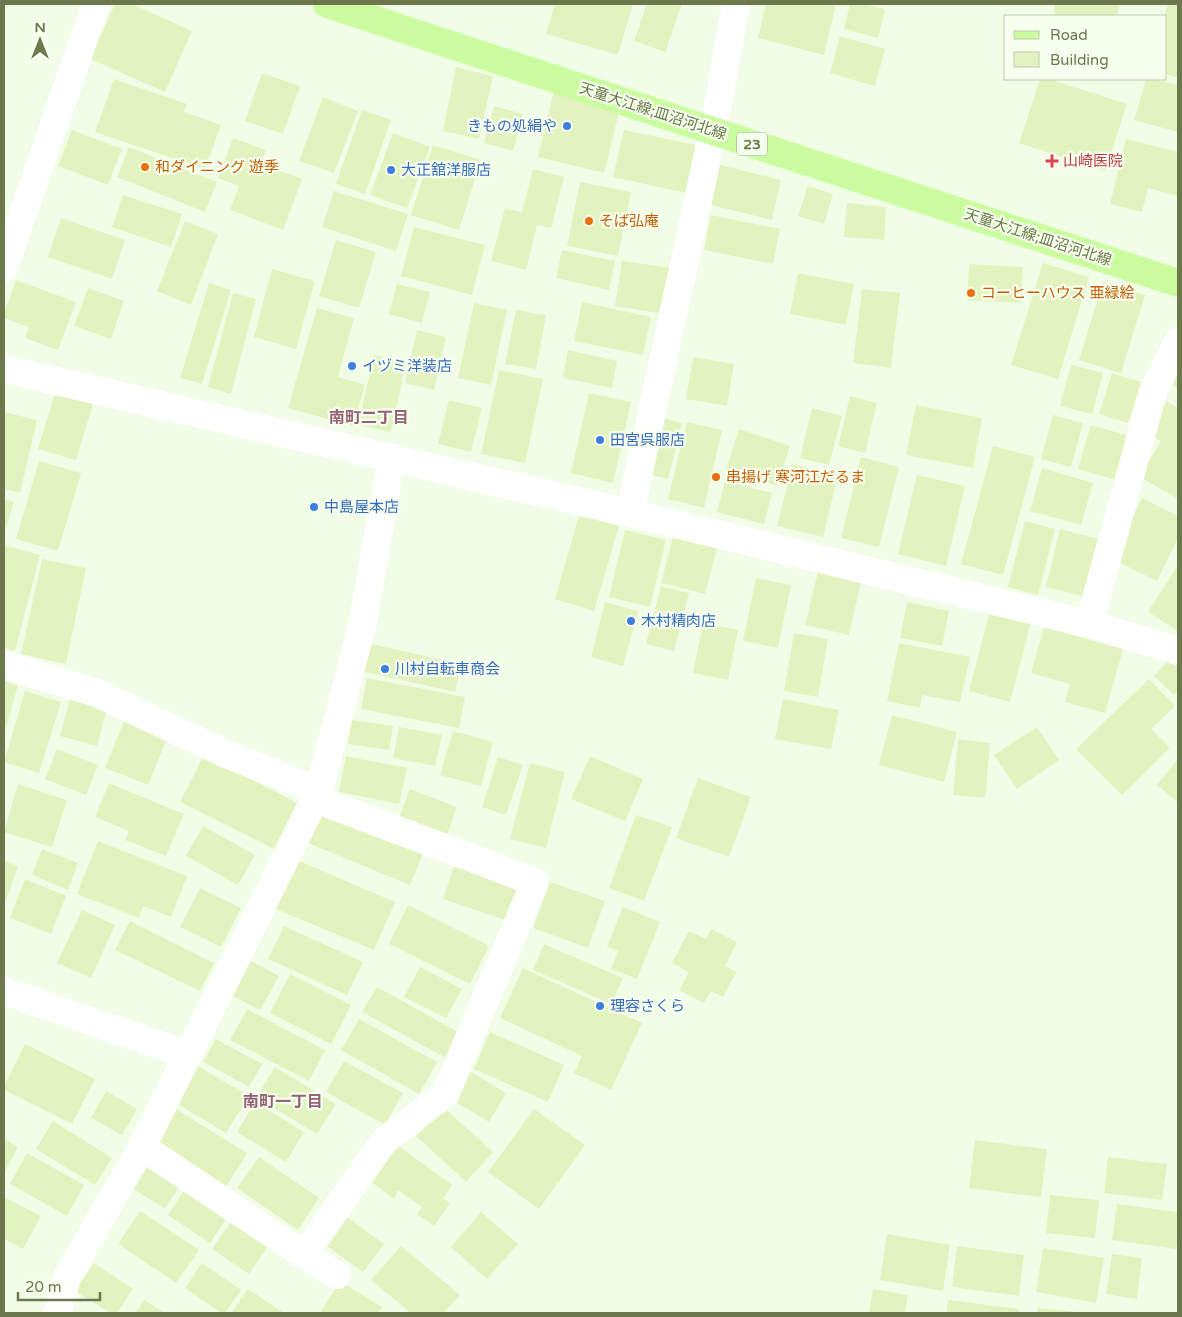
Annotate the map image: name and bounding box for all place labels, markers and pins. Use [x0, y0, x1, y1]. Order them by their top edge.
place label: きもの処絹や [467, 117, 557, 135]
marker: きもの処絹や [561, 120, 573, 132]
place label: 山崎医院 [1063, 152, 1123, 170]
marker: 山崎医院 [1045, 154, 1059, 168]
place label: 和ダイニング 遊季 [155, 158, 279, 176]
marker: 和ダイニング 遊季 [139, 161, 151, 173]
place label: 大正舘洋服店 [401, 161, 491, 179]
marker: 大正舘洋服店 [385, 164, 397, 176]
place label: そば弘庵 [599, 212, 659, 230]
marker: そば弘庵 [583, 215, 595, 227]
place label: コーヒーハウス 亜緑絵 [981, 284, 1135, 302]
marker: コーヒーハウス 亜緑絵 [965, 287, 977, 299]
place label: イヅミ洋装店 [362, 357, 452, 375]
marker: イヅミ洋装店 [346, 360, 358, 372]
place label: 田宮呉服店 [610, 431, 685, 449]
marker: 田宮呉服店 [594, 434, 606, 446]
place label: 串揚げ 寒河江だるま [726, 468, 865, 486]
marker: 串揚げ 寒河江だるま [710, 471, 722, 483]
place label: 中島屋本店 [324, 498, 399, 516]
marker: 中島屋本店 [308, 501, 320, 513]
place label: 木村精肉店 [641, 612, 716, 630]
marker: 木村精肉店 [625, 615, 637, 627]
place label: 川村自転車商会 [395, 660, 500, 678]
marker: 川村自転車商会 [379, 663, 391, 675]
place label: 理容さくら [610, 997, 685, 1015]
marker: 理容さくら [594, 1000, 606, 1012]

